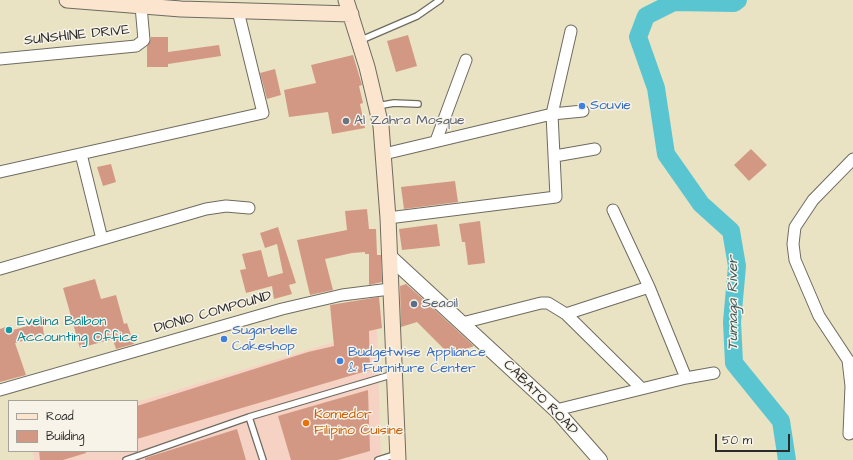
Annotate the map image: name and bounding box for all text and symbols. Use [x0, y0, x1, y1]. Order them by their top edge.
street label: SUNSHINE DRIVE [23, 22, 131, 50]
place label: Souvie [590, 98, 631, 114]
marker: Souvie [577, 101, 587, 111]
place label: Al Zahra Mosque [354, 113, 465, 129]
marker: Al Zahra Mosque [341, 116, 351, 126]
water label: Tumaga River [725, 256, 743, 350]
street label: DIONIO COMPOUND [152, 288, 274, 338]
place label: Seaoil [422, 296, 458, 312]
marker: Seaoil [409, 299, 419, 309]
place label: Evelina Balbon Accounting Office [17, 314, 138, 346]
place label: Sugarbelle Cakeshop [232, 323, 298, 356]
marker: Evelina Balbon Accounting Office [4, 325, 14, 335]
marker: Sugarbelle Cakeshop [219, 334, 229, 344]
place label: Budgetwise Appliance & Furniture Center [348, 345, 486, 378]
marker: Budgetwise Appliance & Furniture Center [335, 356, 345, 366]
street label: CABATO ROAD [499, 357, 581, 439]
legend [8, 400, 138, 452]
place label: Komedor Filipino Cuisine [314, 407, 403, 440]
text: Road [46, 408, 74, 425]
marker: Komedor Filipino Cuisine [301, 418, 311, 428]
scale bar [717, 426, 792, 452]
text: Building [46, 428, 84, 445]
text: 50 m [722, 432, 752, 449]

